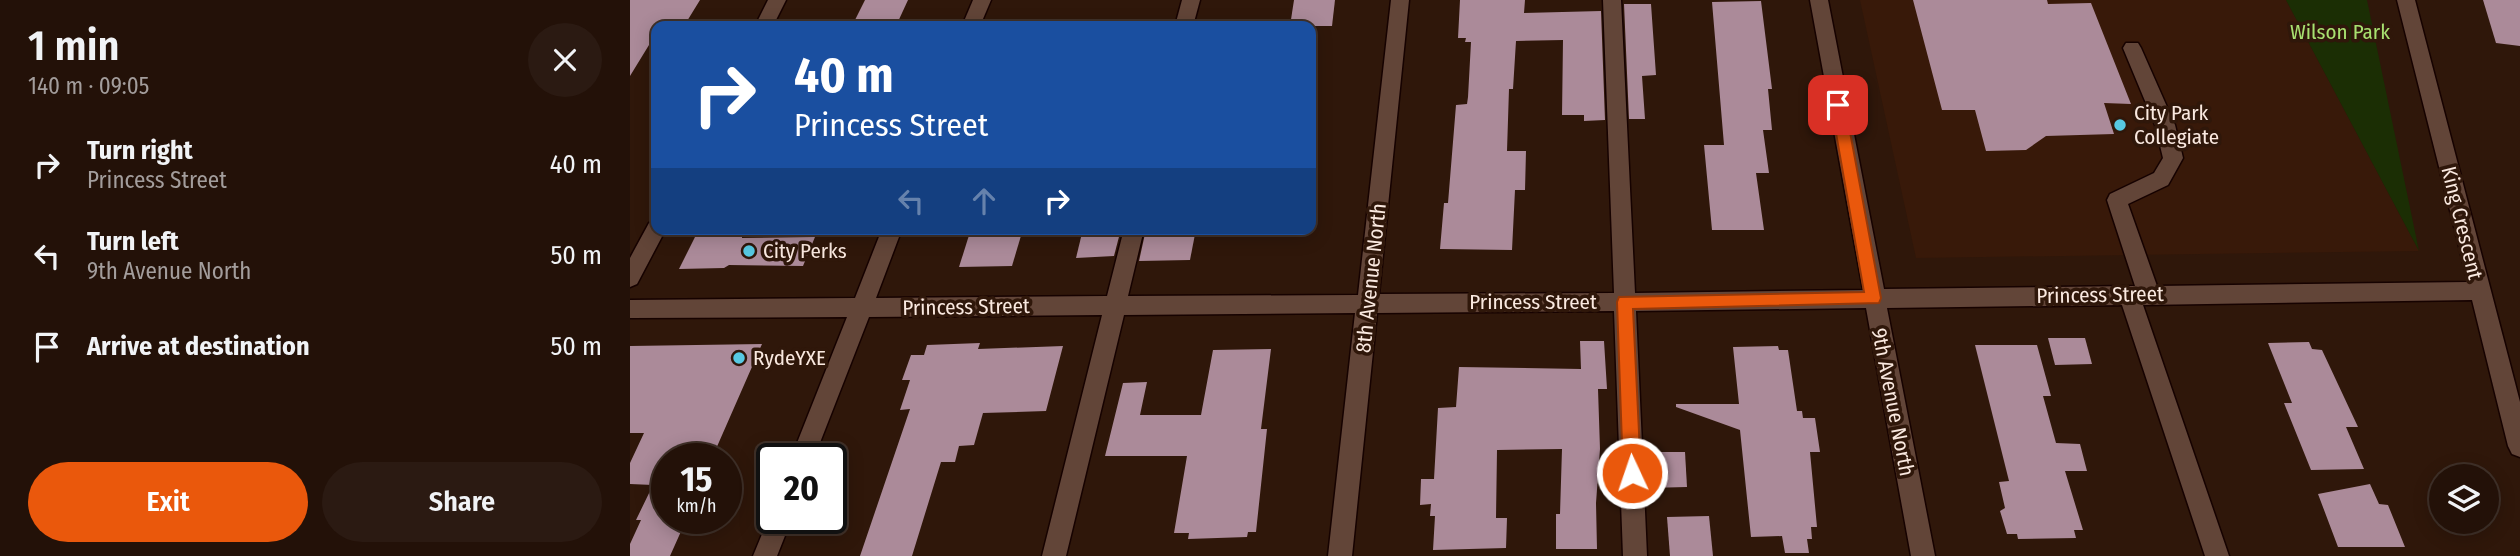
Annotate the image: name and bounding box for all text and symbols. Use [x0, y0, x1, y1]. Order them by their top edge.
park label: Wilson Park [2290, 19, 2390, 45]
text: 1 min [28, 21, 119, 71]
button: close [528, 23, 602, 97]
text: 40 m [794, 46, 894, 105]
icon: right [679, 49, 770, 140]
text: 140 m · 09:05 [28, 72, 149, 100]
pin [1808, 75, 1868, 135]
icon: arrive [1819, 86, 1857, 124]
place label: City Park Collegiate [2134, 100, 2219, 150]
text: Princess Street [794, 106, 988, 144]
marker: City Park Collegiate [2112, 117, 2128, 133]
text: Turn right [87, 135, 193, 166]
icon: right [28, 146, 66, 184]
text: 40 m [550, 149, 602, 180]
street label: King Crescent [2435, 164, 2489, 282]
text: Princess Street [87, 166, 227, 194]
icon: left [892, 182, 930, 220]
icon: ahead [965, 182, 1003, 220]
icon: right [1038, 182, 1076, 220]
street label: 8th Avenue North [1350, 202, 1392, 354]
text: Turn left [87, 226, 179, 257]
icon: left [28, 237, 66, 275]
place label: City Perks [763, 238, 847, 264]
text: 50 m [550, 240, 602, 271]
marker: City Perks [741, 243, 757, 259]
text: 9th Avenue North [87, 257, 251, 285]
street label: Princess Street [2036, 281, 2164, 309]
street label: Princess Street [1469, 289, 1597, 315]
street label: Princess Street [902, 293, 1030, 321]
street label: 9th Avenue North [1866, 326, 1920, 478]
icon: arrive [28, 328, 66, 366]
text: Arrive at destination [87, 331, 310, 362]
text: 50 m [550, 331, 602, 362]
place label: RydeYXE [753, 345, 826, 371]
marker: RydeYXE [731, 350, 747, 366]
position arrow [1595, 436, 1669, 510]
speed limit sign: 20 [756, 443, 847, 534]
text: 15 [680, 458, 712, 500]
button: Exit [28, 462, 308, 542]
button: Share [322, 462, 602, 542]
map controls [2429, 464, 2499, 534]
button: layers [2429, 464, 2499, 534]
text: km/h [676, 495, 717, 517]

